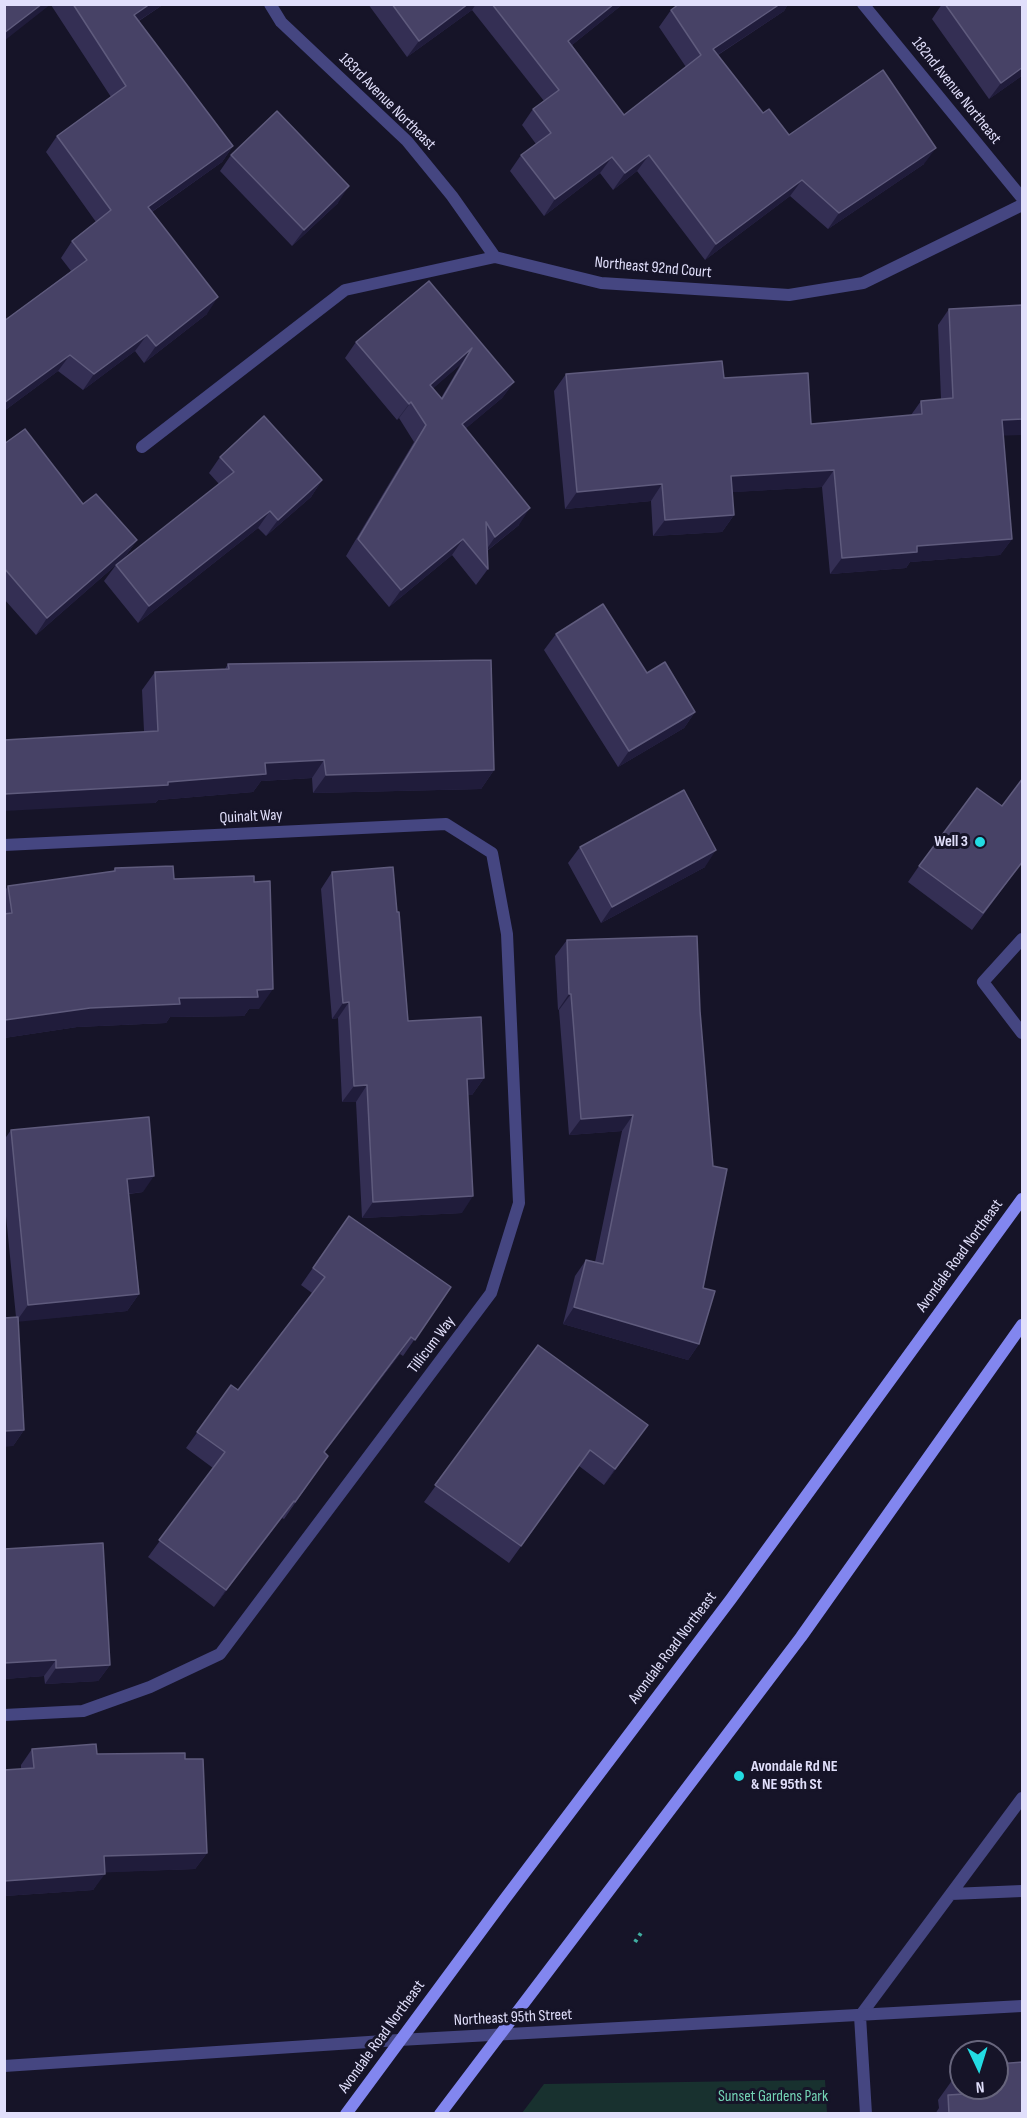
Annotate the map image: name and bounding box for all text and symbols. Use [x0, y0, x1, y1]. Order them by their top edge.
street label: 182nd Avenue Northeast [907, 34, 1005, 148]
street label: 183rd Avenue Northeast [335, 50, 439, 154]
street label: Northeast 92nd Court [594, 253, 712, 283]
street label: Quinalt Way [219, 806, 283, 828]
place label: Well 3 [934, 832, 968, 852]
marker: Well 3 [973, 835, 987, 849]
street label: Avondale Road Northeast [913, 1196, 1007, 1316]
street label: Tillicum Way [404, 1313, 460, 1377]
street label: Avondale Road Northeast [625, 1588, 721, 1708]
place label: Avondale Rd NE & NE 95th St [751, 1757, 838, 1795]
marker: Avondale Rd NE & NE 95th St [732, 1769, 746, 1783]
street label: Avondale Road Northeast [335, 1977, 429, 2097]
street label: Northeast 95th Street [453, 2005, 573, 2031]
north arrow [949, 2040, 1009, 2100]
text: N [975, 2077, 985, 2096]
park label: Sunset Gardens Park [718, 2087, 828, 2107]

